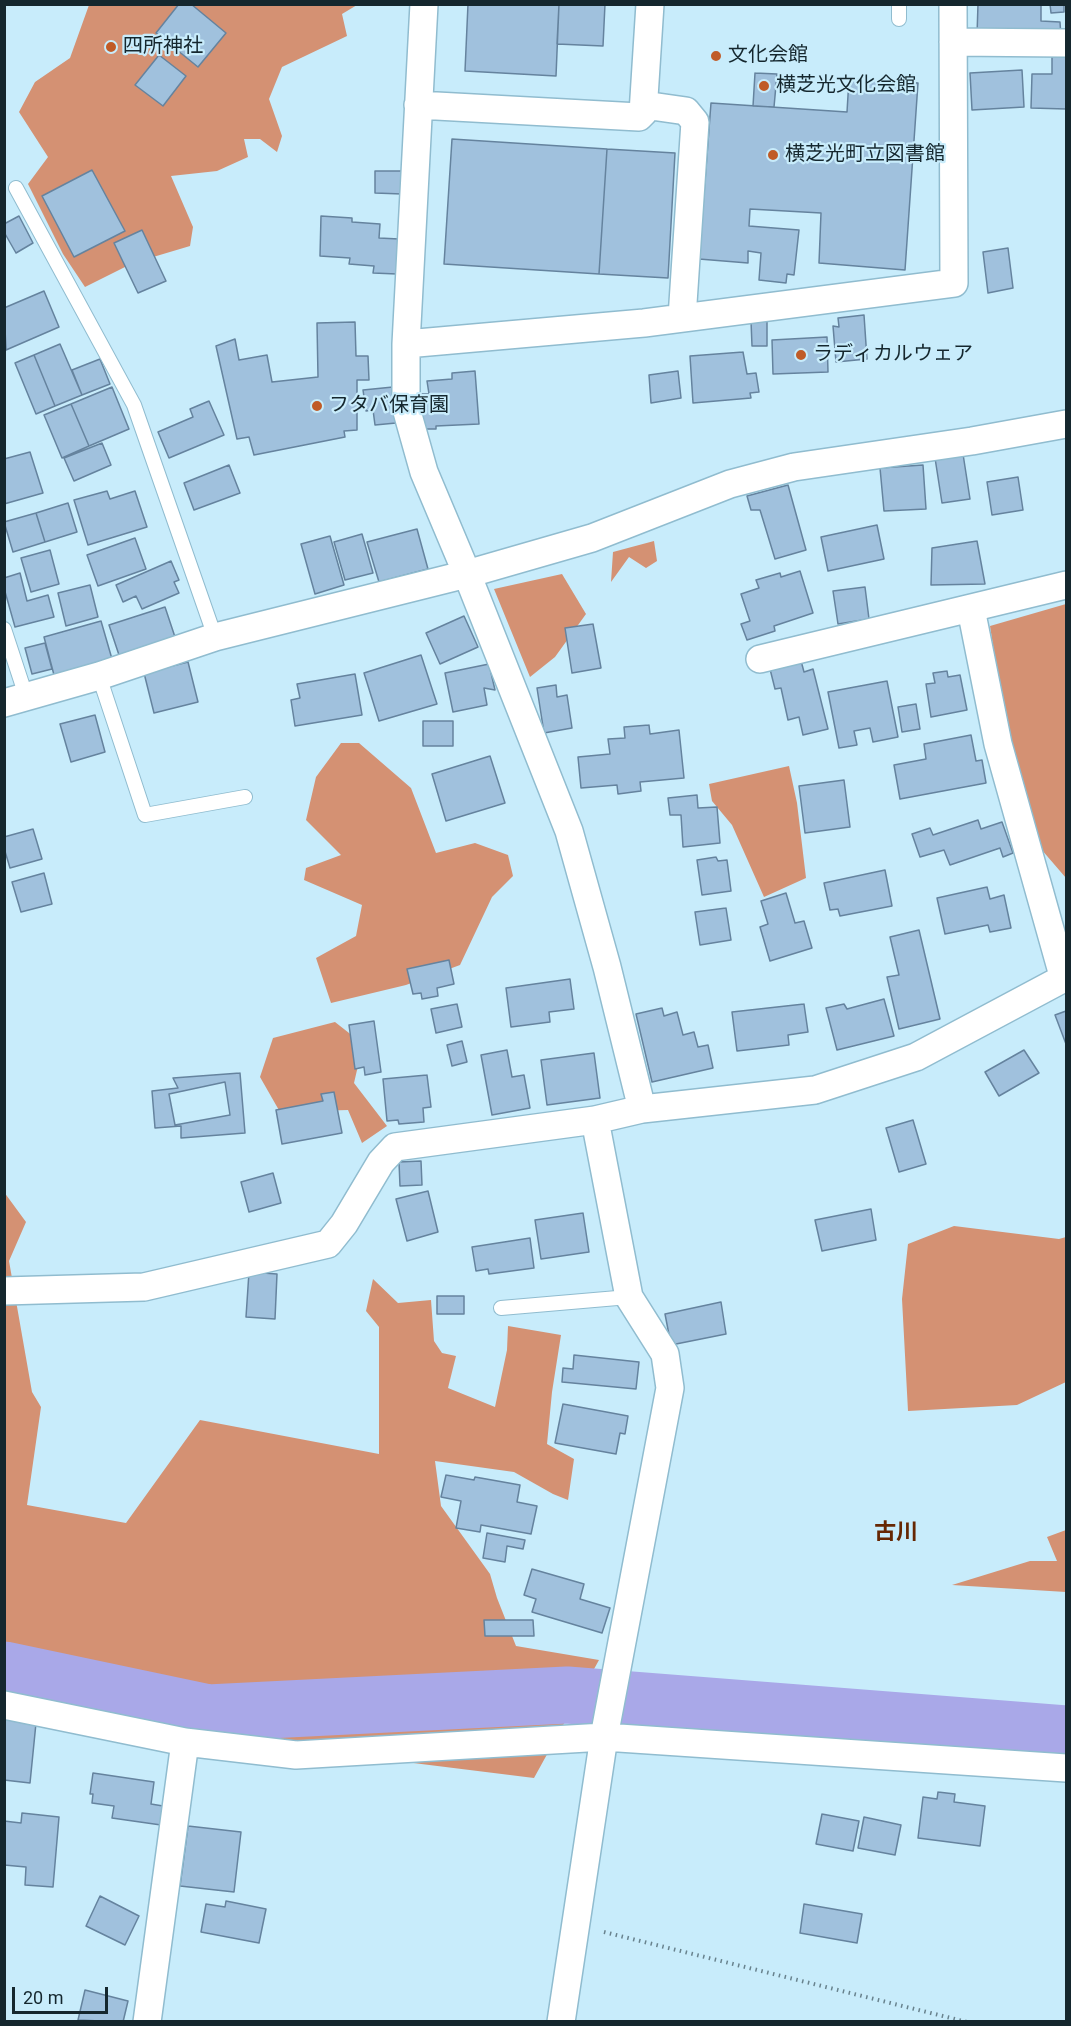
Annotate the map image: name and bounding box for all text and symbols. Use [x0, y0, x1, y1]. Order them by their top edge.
place label: 四所神社 [123, 35, 203, 59]
marker: 四所神社 [104, 40, 118, 54]
place label: 文化会館 [728, 44, 808, 68]
marker: 文化会館 [709, 49, 723, 63]
place label: 横芝光文化会館 [776, 74, 916, 98]
marker: 横芝光文化会館 [757, 79, 771, 93]
place label: 横芝光町立図書館 [785, 143, 945, 167]
marker: 横芝光町立図書館 [766, 148, 780, 162]
place label: ラディカルウェア [813, 343, 973, 367]
marker: ラディカルウェア [794, 348, 808, 362]
place label: フタバ保育園 [329, 394, 449, 418]
marker: フタバ保育園 [310, 399, 324, 413]
district label: 古川 [874, 1520, 918, 1546]
scale bar [15, 1975, 111, 2013]
text: 20 m [23, 1987, 63, 2008]

